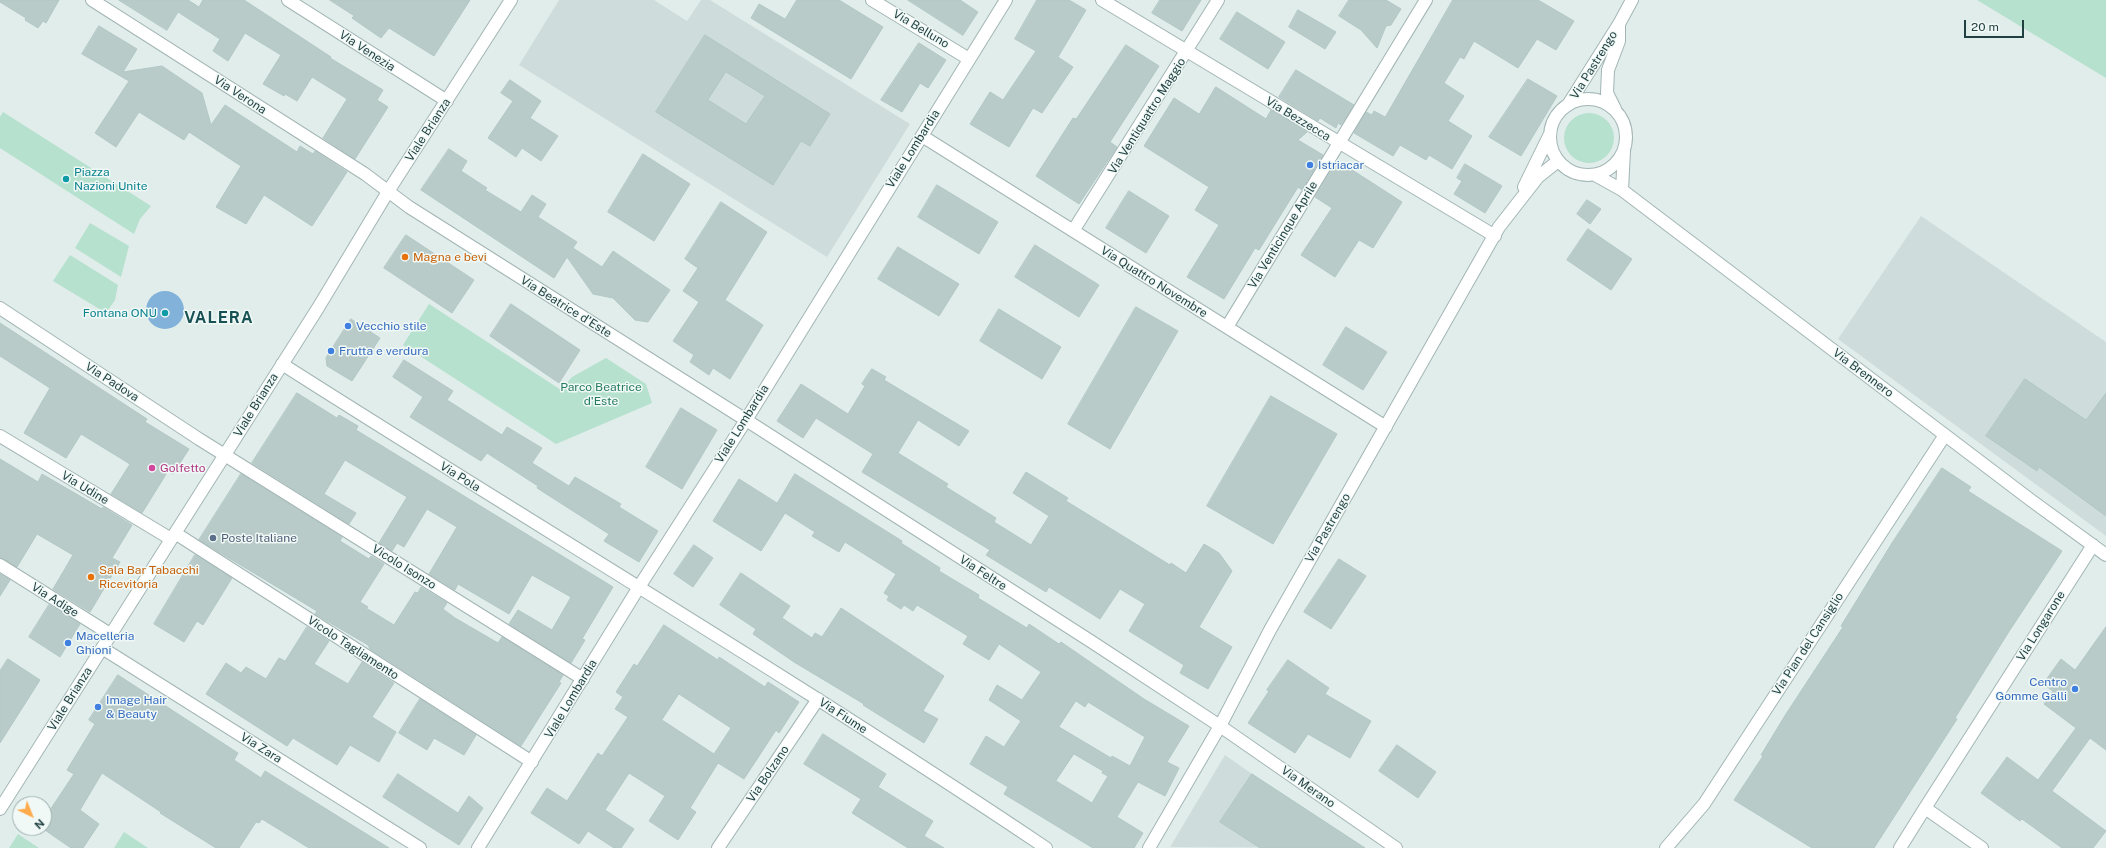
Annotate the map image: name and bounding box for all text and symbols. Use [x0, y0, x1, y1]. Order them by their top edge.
street label: Via Belluno [890, 7, 952, 51]
scale bar [1966, 12, 2026, 38]
text: 20 m [1971, 20, 1999, 34]
street label: Via Venezia [336, 28, 398, 74]
street label: Via Pastrengo [1567, 28, 1621, 102]
street label: Via Ventiquattro Maggio [1105, 55, 1189, 177]
street label: Via Verona [211, 73, 269, 117]
street label: Via Bezzecca [1263, 94, 1333, 144]
street label: Viale Brianza [402, 96, 454, 164]
street label: Viale Lombardia [883, 107, 943, 191]
place label: Istriacar [1318, 158, 1364, 172]
marker: Istriacar [1305, 160, 1315, 170]
place label: Piazza Nazioni Unite [74, 165, 148, 193]
marker: Piazza Nazioni Unite [61, 174, 71, 184]
street label: Via Venticinque Aprile [1245, 179, 1321, 291]
street label: Via Quattro Novembre [1098, 243, 1210, 321]
place label: Magna e bevi [413, 250, 487, 264]
marker: Magna e bevi [400, 252, 410, 262]
street label: Via Beatrice d'Este [518, 273, 614, 341]
place label: Fontana ONU [83, 306, 157, 320]
marker: Fontana ONU [160, 308, 170, 318]
district label: VALERA [184, 308, 254, 328]
place label: Vecchio stile [356, 319, 427, 333]
marker: Vecchio stile [343, 321, 353, 331]
place label: Frutta e verdura [339, 344, 428, 358]
marker: Frutta e verdura [326, 346, 336, 356]
street label: Via Brennero [1830, 346, 1896, 400]
street label: Via Padova [82, 359, 142, 405]
street label: Viale Brianza [231, 370, 281, 440]
park label: Parco Beatrice d'Este [560, 380, 642, 408]
street label: Viale Lombardia [712, 382, 772, 466]
street label: Via Pola [437, 459, 483, 495]
place label: Golfetto [160, 461, 205, 475]
marker: Golfetto [147, 463, 157, 473]
street label: Via Udine [59, 468, 111, 508]
street label: Via Pastrengo [1302, 491, 1354, 565]
place label: Poste Italiane [221, 531, 297, 545]
marker: Poste Italiane [208, 533, 218, 543]
street label: Vicolo Isonzo [369, 542, 439, 592]
street label: Via Feltre [957, 552, 1009, 594]
place label: Sala Bar Tabacchi Ricevitoria [99, 563, 199, 591]
marker: Sala Bar Tabacchi Ricevitoria [86, 572, 96, 582]
street label: Via Adige [29, 580, 81, 620]
street label: Via Longarone [2014, 588, 2068, 664]
street label: Via Pian del Cansiglio [1769, 590, 1847, 698]
street label: Vicolo Tagliamento [305, 613, 401, 683]
place label: Macelleria Ghioni [76, 629, 134, 657]
marker: Macelleria Ghioni [63, 638, 73, 648]
street label: Viale Lombardia [542, 657, 600, 741]
street label: Viale Brianza [45, 664, 95, 734]
place label: Centro Gomme Galli [1996, 675, 2067, 703]
marker: Centro Gomme Galli [2070, 684, 2080, 694]
place label: Image Hair & Beauty [106, 693, 167, 721]
street label: Via Fiume [816, 695, 870, 737]
marker: Image Hair & Beauty [93, 702, 103, 712]
street label: Via Zara [238, 730, 284, 766]
street label: Via Bolzano [744, 743, 792, 805]
street label: Via Merano [1278, 763, 1338, 811]
north arrow [12, 796, 52, 836]
text: N [32, 817, 47, 831]

